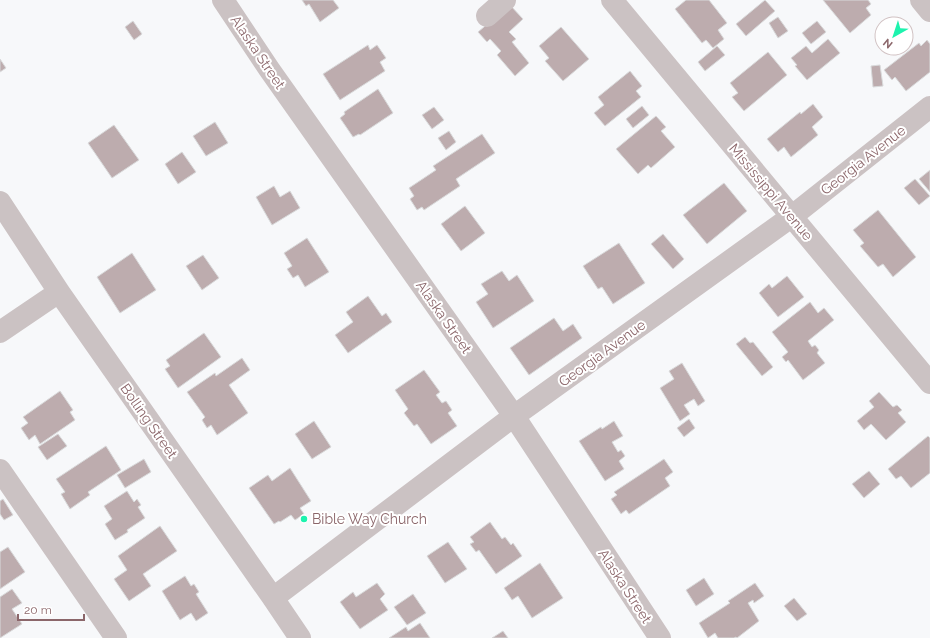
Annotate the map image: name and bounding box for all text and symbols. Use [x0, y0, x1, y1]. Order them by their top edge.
street label: Alaska Street [228, 12, 289, 92]
north arrow [874, 16, 914, 56]
text: N [881, 36, 895, 51]
street label: Georgia Avenue [818, 122, 908, 198]
street label: Mississippi Avenue [726, 140, 816, 244]
street label: Alaska Street [413, 278, 475, 357]
street label: Georgia Avenue [556, 316, 648, 390]
street label: Bolling Street [117, 381, 181, 462]
place label: Bible Way Church [312, 511, 427, 527]
marker: Bible Way Church [299, 514, 309, 524]
street label: Alaska Street [595, 546, 655, 626]
scale bar [18, 596, 84, 622]
text: 20 m [24, 603, 52, 617]

